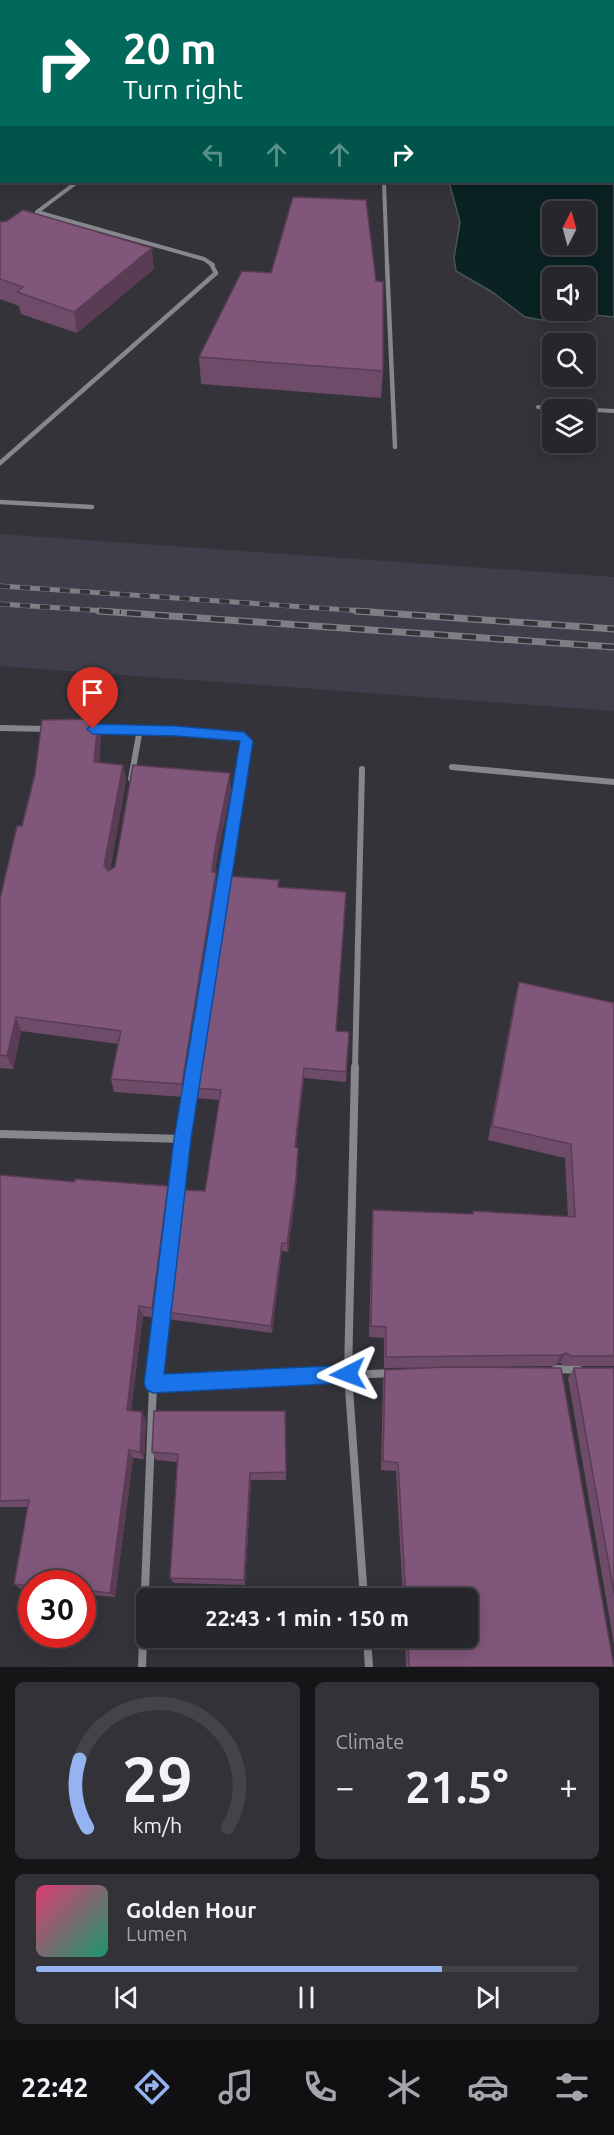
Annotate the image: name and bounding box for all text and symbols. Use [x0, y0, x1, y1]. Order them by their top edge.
icon: right [24, 24, 102, 102]
text: 20 m [123, 25, 217, 72]
text: Turn right [123, 74, 243, 104]
icon: left [197, 138, 230, 171]
icon: ahead [260, 138, 293, 171]
icon: ahead [323, 138, 356, 171]
icon: right [386, 138, 419, 171]
north arrow [542, 201, 596, 255]
map controls [542, 201, 596, 453]
button: sound [542, 267, 596, 321]
button: search [542, 333, 596, 387]
button: layers [542, 399, 596, 453]
pin [67, 667, 118, 729]
icon: arrive [76, 676, 109, 709]
position arrow [316, 1342, 380, 1406]
speed limit sign: 30 [18, 1570, 96, 1648]
text: 22:43 · 1 min · 150 m [205, 1605, 409, 1630]
text: Climate [336, 1730, 404, 1753]
text: 29 [122, 1744, 192, 1814]
text: 21.5° [405, 1761, 508, 1812]
text: − [336, 1768, 354, 1805]
text: + [559, 1768, 578, 1805]
text: km/h [132, 1813, 182, 1837]
text: Golden Hour [126, 1897, 256, 1922]
text: Lumen [126, 1922, 187, 1945]
icon: previous [110, 1981, 143, 2014]
icon: pause [290, 1981, 323, 2014]
icon: next [471, 1981, 504, 2014]
icon: directions [131, 2066, 173, 2108]
icon: music [215, 2066, 257, 2108]
icon: phone [299, 2066, 341, 2108]
icon: climate [383, 2066, 425, 2108]
icon: car [467, 2066, 509, 2108]
icon: filters [551, 2066, 593, 2108]
text: 22:42 [21, 2072, 89, 2102]

